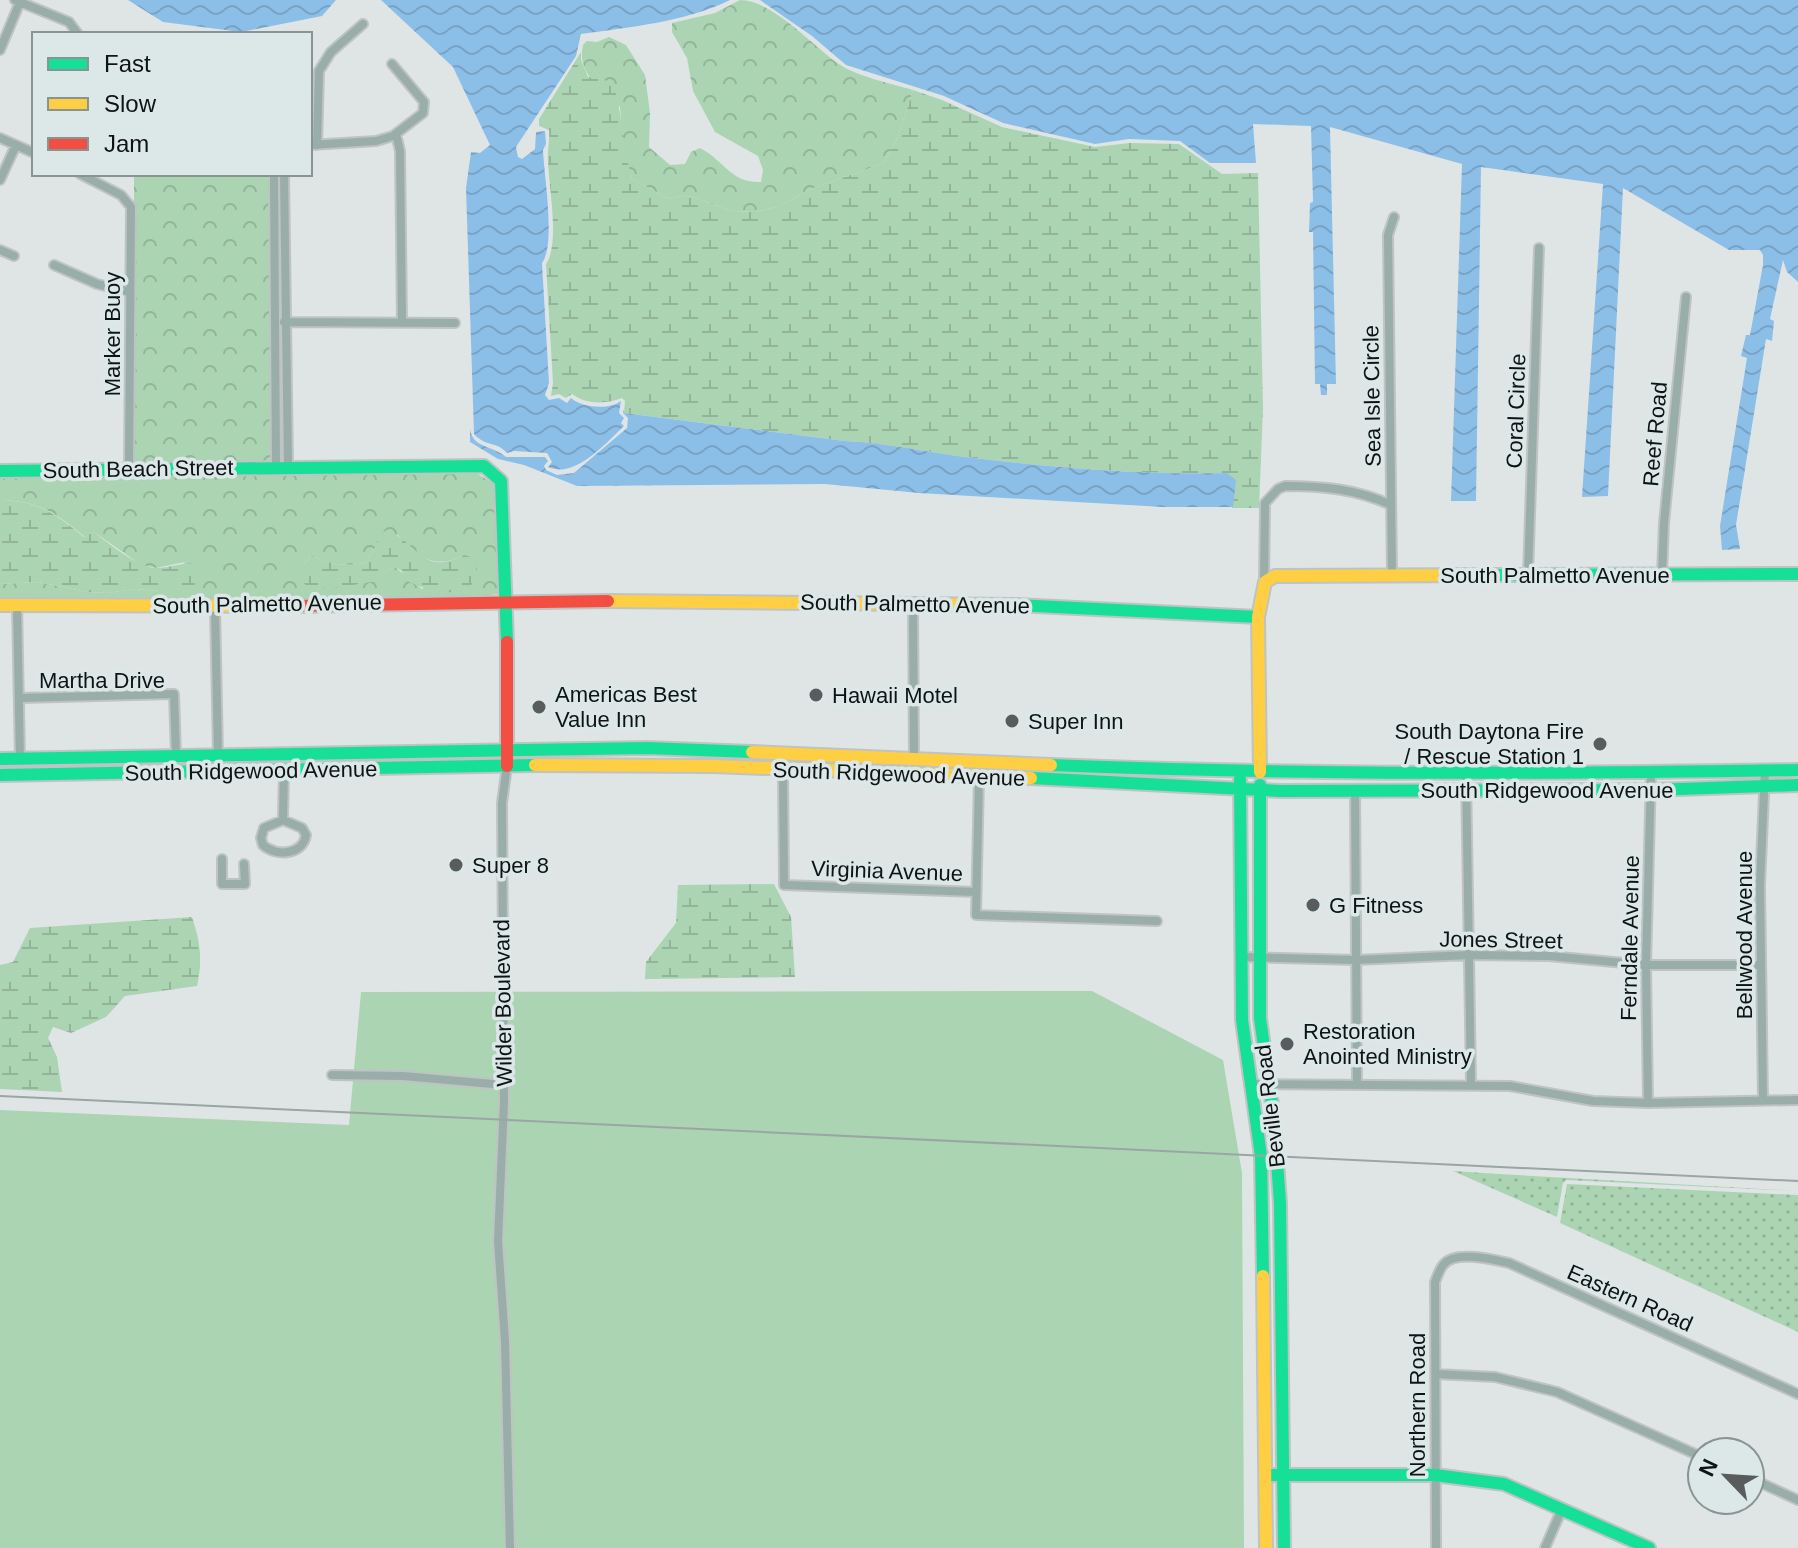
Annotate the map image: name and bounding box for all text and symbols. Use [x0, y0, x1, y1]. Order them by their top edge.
legend [32, 32, 312, 176]
text: Fast [104, 50, 151, 77]
text: Slow [104, 90, 157, 117]
text: Jam [104, 130, 149, 157]
street label: Marker Buoy [100, 272, 125, 396]
street label: Sea Isle Circle [1358, 325, 1386, 467]
street label: Coral Circle [1502, 353, 1530, 469]
street label: Reef Road [1638, 381, 1672, 487]
street label: South Beach Street [42, 455, 234, 483]
street label: South Palmetto Avenue [1440, 563, 1670, 588]
street label: South Palmetto Avenue [152, 589, 382, 619]
street label: South Palmetto Avenue [800, 589, 1030, 619]
street label: Martha Drive [39, 668, 165, 693]
place label: Americas Best Value Inn [555, 682, 697, 732]
place label: Hawaii Motel [832, 683, 958, 708]
marker: Hawaii Motel [807, 686, 825, 704]
marker: Americas Best Value Inn [530, 698, 548, 716]
place label: Super Inn [1028, 709, 1123, 734]
marker: Super Inn [1003, 712, 1021, 730]
place label: South Daytona Fire / Rescue Station 1 [1394, 719, 1584, 769]
marker: South Daytona Fire / Rescue Station 1 [1591, 735, 1609, 753]
street label: South Ridgewood Avenue [124, 756, 378, 786]
street label: South Ridgewood Avenue [772, 757, 1026, 791]
street label: South Ridgewood Avenue [1421, 778, 1673, 803]
street label: Bellwood Avenue [1732, 851, 1757, 1019]
place label: Super 8 [472, 853, 549, 878]
street label: Ferndale Avenue [1616, 855, 1644, 1021]
marker: Super 8 [447, 856, 465, 874]
street label: Virginia Avenue [811, 856, 963, 886]
place label: G Fitness [1329, 893, 1423, 918]
marker: G Fitness [1304, 896, 1322, 914]
street label: Wilder Boulevard [489, 919, 517, 1087]
street label: Jones Street [1439, 926, 1563, 954]
place label: Restoration Anointed Ministry [1303, 1019, 1472, 1069]
marker: Restoration Anointed Ministry [1278, 1035, 1296, 1053]
street label: Beville Road [1250, 1043, 1290, 1169]
street label: Eastern Road [1563, 1259, 1697, 1337]
street label: Northern Road [1405, 1333, 1430, 1477]
north arrow [1686, 1436, 1766, 1516]
text: N [1694, 1455, 1723, 1480]

